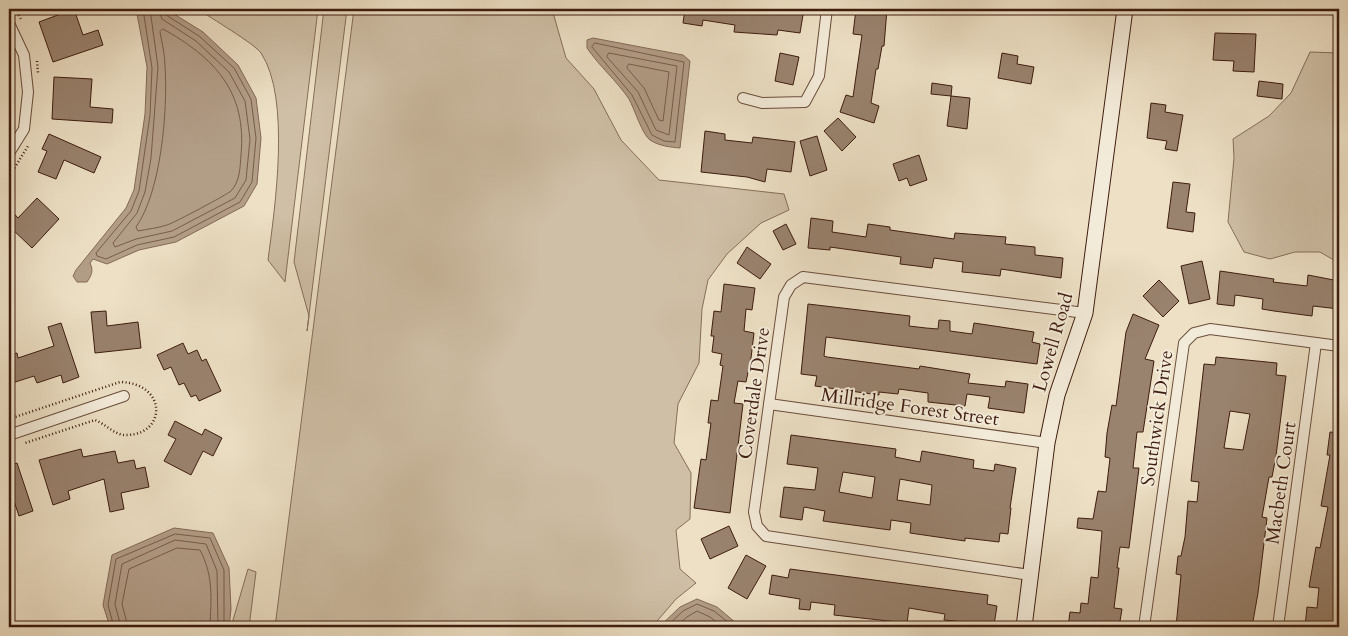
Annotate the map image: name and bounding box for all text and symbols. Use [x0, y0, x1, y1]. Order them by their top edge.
street label: Lowell Road [1026, 290, 1080, 395]
street label: Coverdale Drive [732, 326, 776, 461]
street label: Southwick Drive [1135, 348, 1179, 488]
street label: Millridge Forest Street [819, 382, 1001, 432]
street label: Macbeth Court [1260, 420, 1302, 546]

